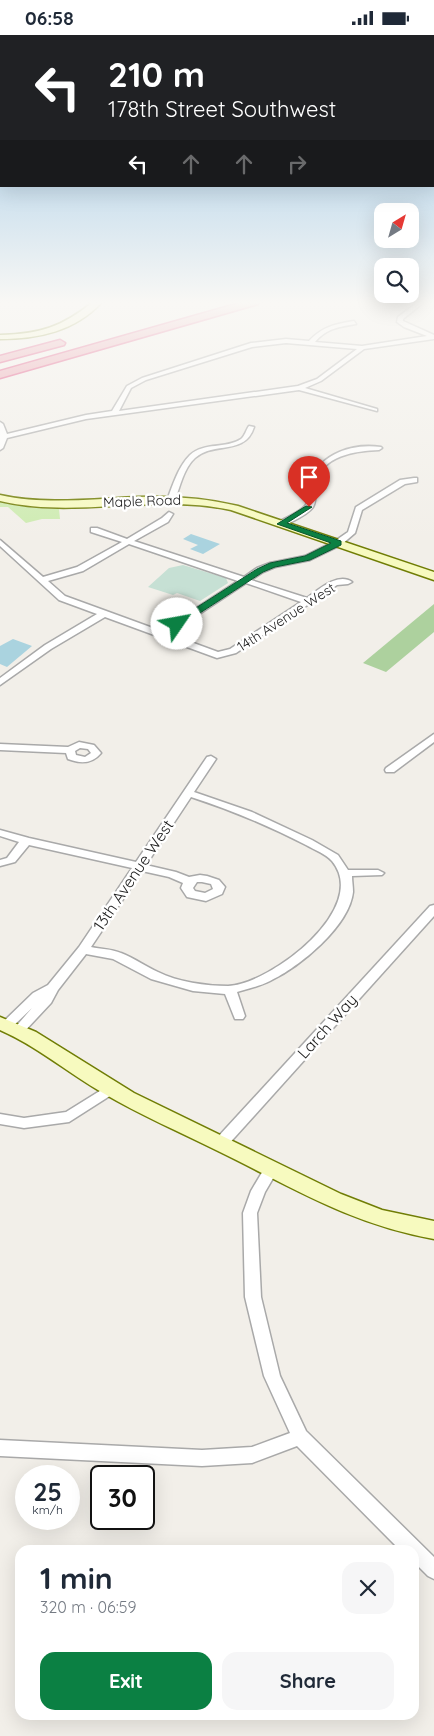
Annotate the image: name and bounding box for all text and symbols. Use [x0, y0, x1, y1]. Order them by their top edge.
text: 06:58 [25, 6, 74, 30]
text: 210 m [108, 52, 205, 96]
icon: left [25, 55, 90, 120]
text: 178th Street Southwest [108, 95, 336, 123]
icon: left [124, 150, 152, 178]
icon: ahead [177, 150, 205, 178]
icon: ahead [230, 150, 258, 178]
icon: right [283, 150, 311, 178]
north arrow [374, 203, 419, 247]
map controls [374, 203, 419, 303]
button: search [374, 258, 419, 303]
pin [288, 456, 330, 507]
icon: arrive [295, 463, 323, 491]
street label: Maple Road [103, 491, 181, 511]
street label: 14th Avenue West [234, 579, 339, 655]
position arrow [150, 597, 202, 649]
street label: 13th Avenue West [89, 816, 177, 934]
street label: Larch Way [293, 990, 361, 1062]
speed limit sign: 30 [90, 1465, 155, 1530]
text: 25 [33, 1476, 62, 1507]
text: km/h [32, 1502, 63, 1517]
text: 1 min [40, 1559, 113, 1597]
button: close [342, 1562, 394, 1614]
text: 320 m · 06:59 [40, 1597, 136, 1617]
button: Exit [40, 1652, 212, 1710]
button: Share [222, 1652, 394, 1710]

